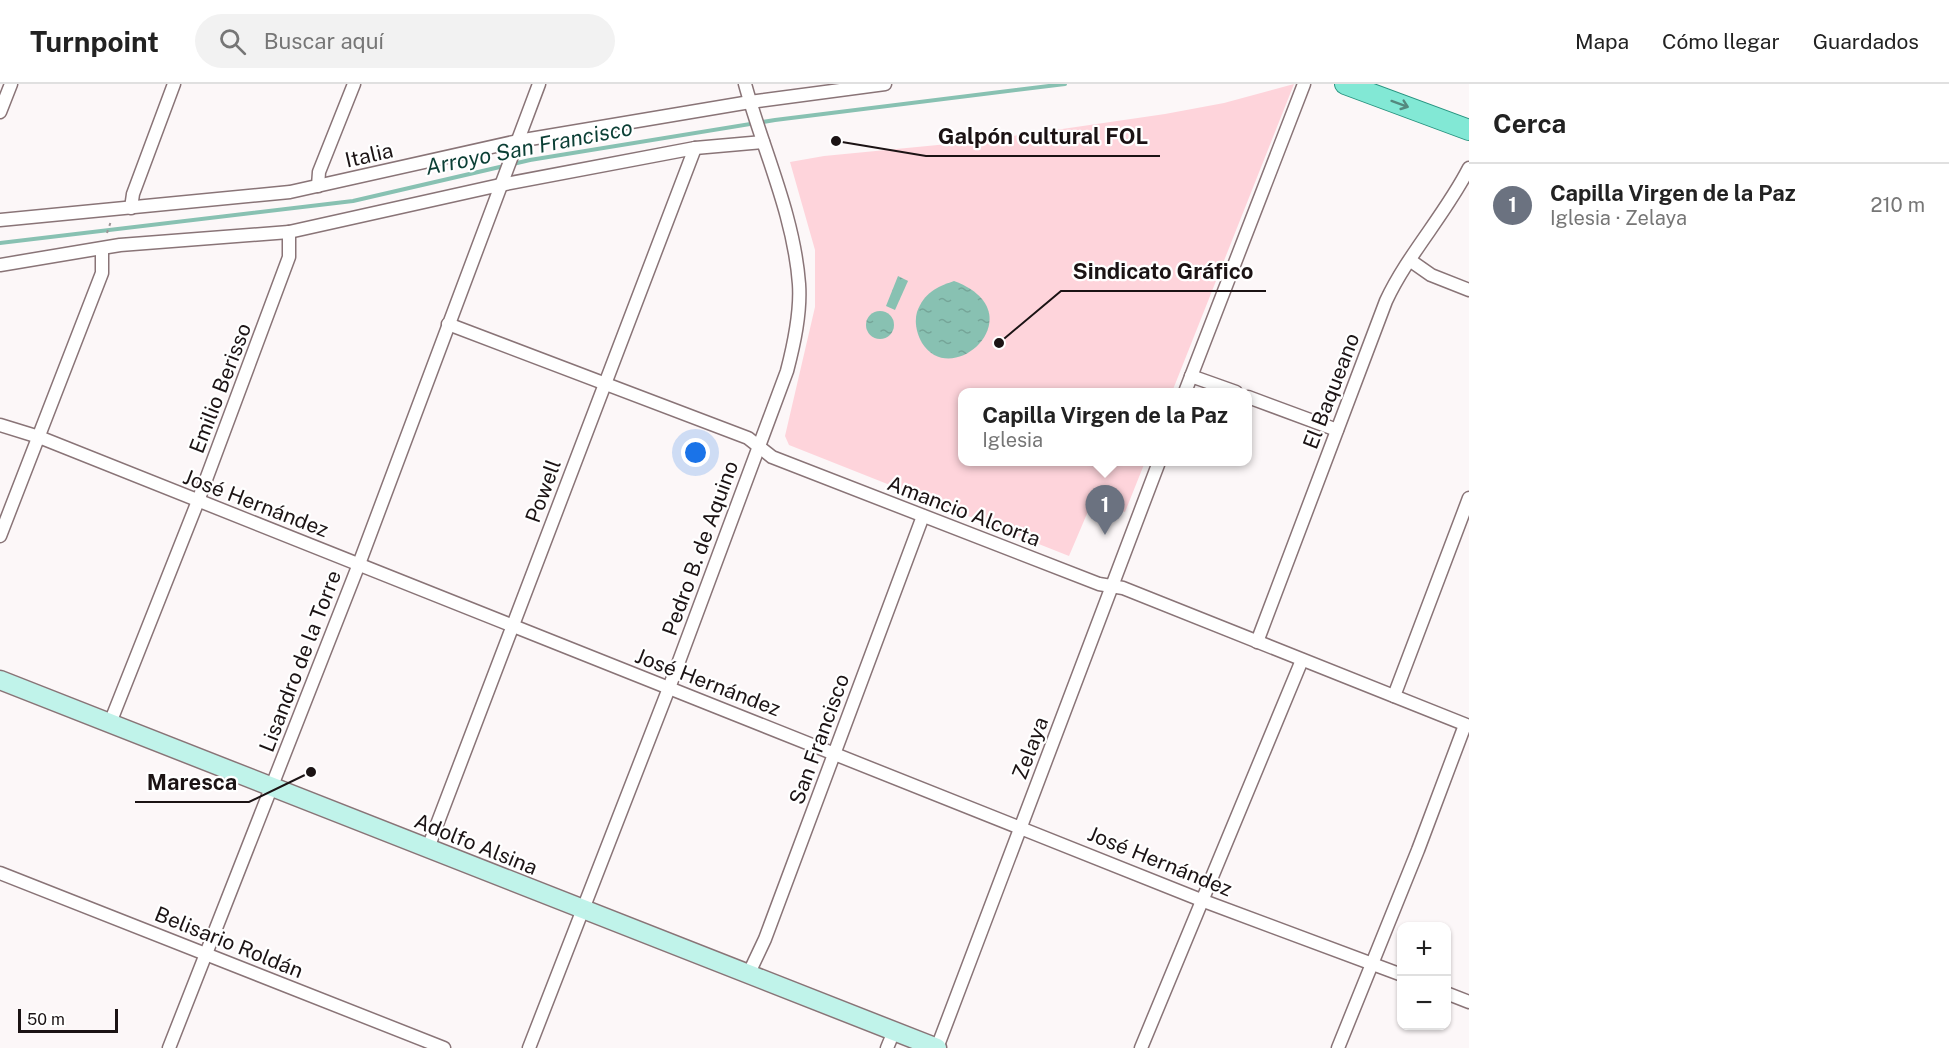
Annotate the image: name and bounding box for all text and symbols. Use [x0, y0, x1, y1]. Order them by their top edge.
search box [195, 14, 615, 68]
text: Turnpoint [30, 25, 159, 58]
icon: search [216, 25, 249, 58]
text: Buscar aquí [264, 28, 384, 54]
text: Mapa [1575, 29, 1629, 54]
text: Cómo llegar [1662, 29, 1780, 54]
text: Guardados [1813, 29, 1919, 54]
one-way arrow [1390, 100, 1409, 111]
text: Cerca [1493, 108, 1566, 139]
water label: Arroyo San Francisco [423, 114, 635, 180]
callout: Galpón cultural FOL [926, 116, 1160, 156]
text: Galpón cultural FOL [938, 123, 1148, 149]
street label: Italia [342, 137, 396, 173]
text: Capilla Virgen de la Paz [1550, 180, 1796, 206]
text: 1 [1508, 193, 1517, 217]
text: 210 m [1871, 193, 1925, 217]
text: Iglesia · Zelaya [1550, 206, 1687, 230]
callout: Sindicato Gráfico [1061, 251, 1266, 291]
text: Sindicato Gráfico [1073, 258, 1253, 284]
street label: Emilio Berisso [184, 320, 256, 456]
street label: El Baqueano [1297, 330, 1365, 452]
popup [958, 388, 1252, 466]
text: Capilla Virgen de la Paz [982, 402, 1228, 428]
text: Iglesia [982, 428, 1043, 452]
your location [681, 438, 710, 467]
street label: Powell [520, 456, 566, 526]
street label: Pedro B. de Aquino [657, 457, 743, 639]
street label: José Hernández [180, 464, 332, 542]
street label: Amancio Alcorta [884, 470, 1044, 552]
pin: 1 [1086, 486, 1124, 535]
street label: Lisandro de la Torre [254, 567, 346, 755]
street label: José Hernández [632, 643, 784, 721]
street label: San Francisco [784, 670, 854, 808]
street label: Zelaya [1007, 713, 1053, 783]
callout: Maresca [135, 762, 249, 802]
text: Maresca [147, 769, 237, 795]
street label: Adolfo Alsina [411, 808, 541, 880]
street label: José Hernández [1084, 821, 1236, 901]
street label: Belisario Roldán [151, 901, 307, 983]
map controls [1397, 922, 1451, 1030]
button: + [1397, 922, 1451, 976]
button: − [1397, 976, 1451, 1030]
scale bar [18, 1006, 118, 1034]
text: 50 m [27, 1010, 65, 1029]

